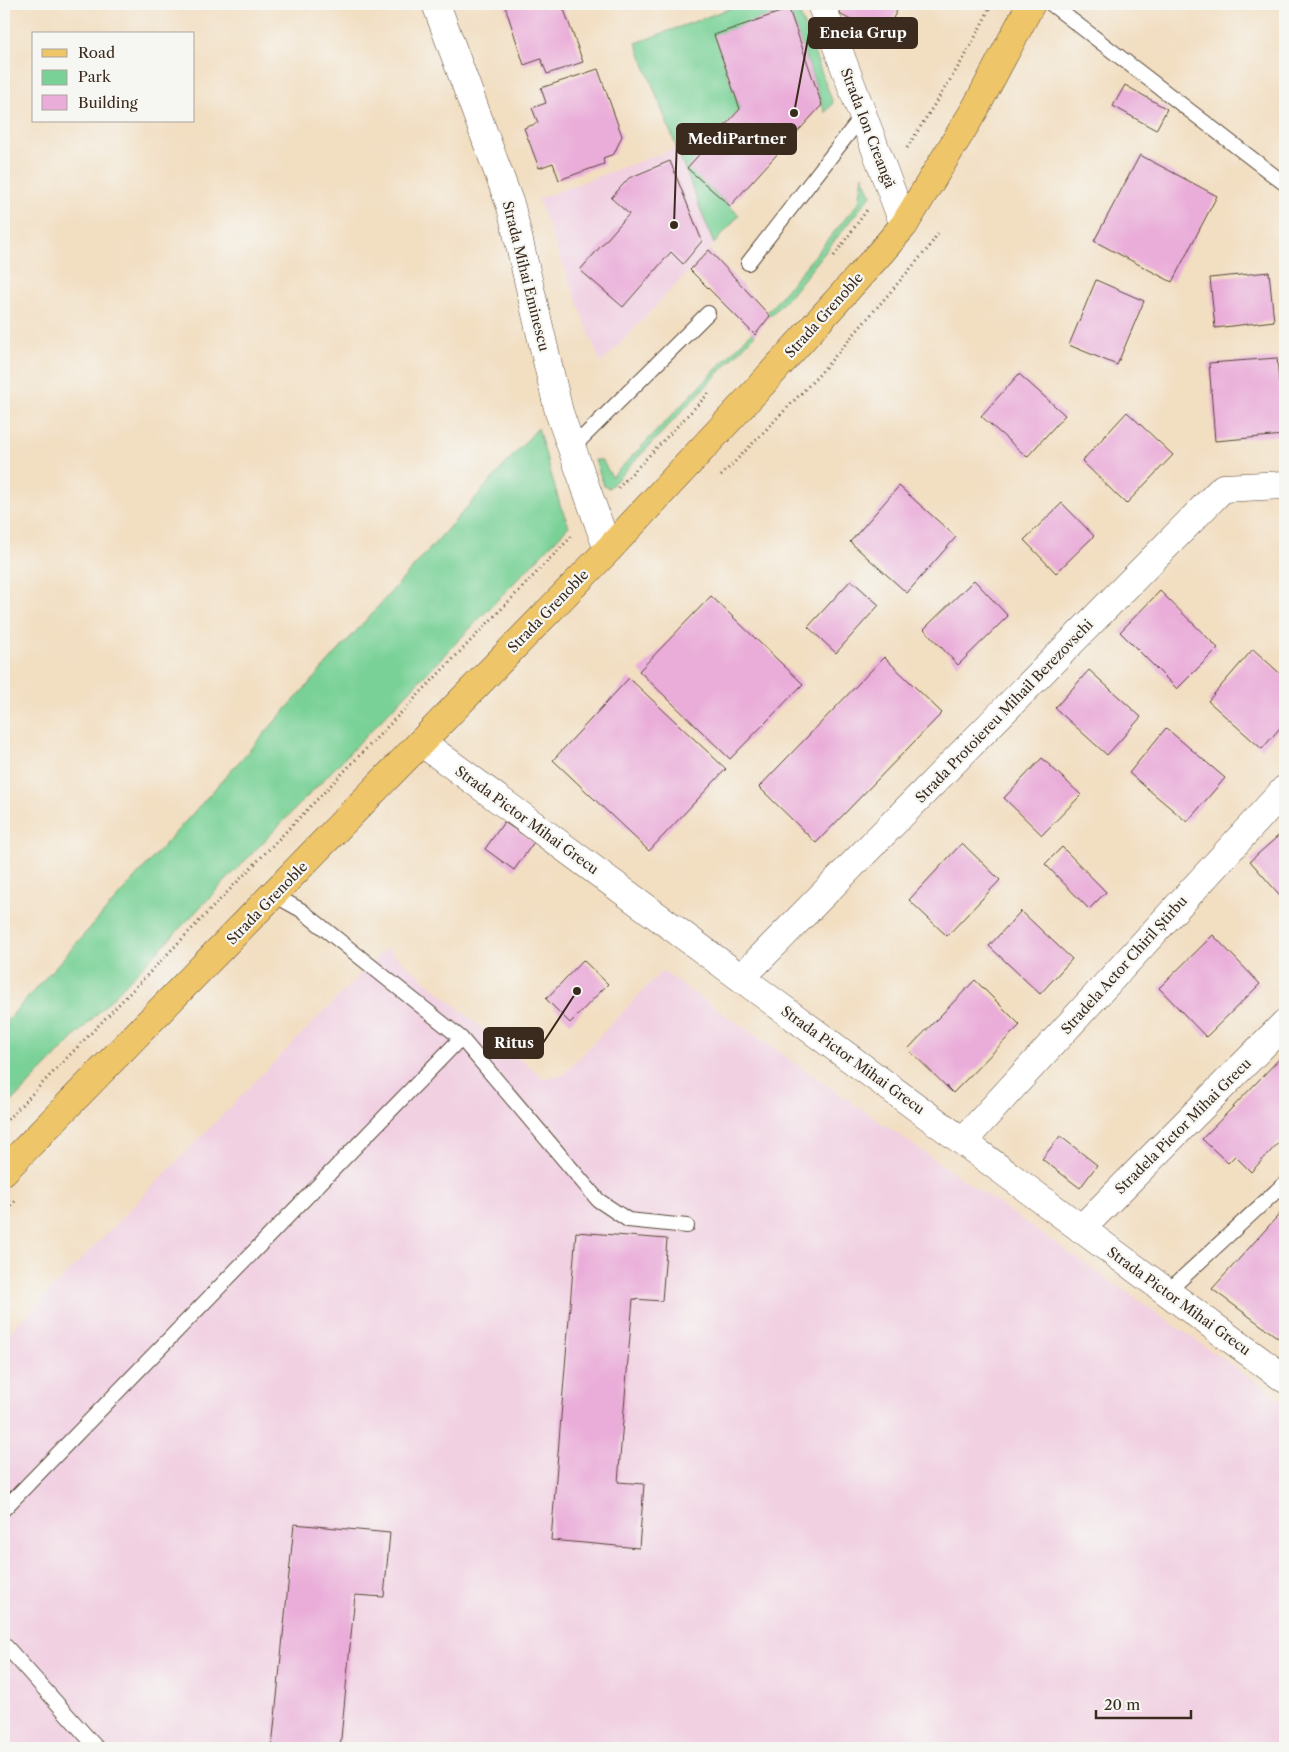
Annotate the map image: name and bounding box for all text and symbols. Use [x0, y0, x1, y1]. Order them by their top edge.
callout: Eneia Grup [809, 18, 917, 48]
text: Eneia Grup [819, 23, 907, 42]
legend [32, 32, 195, 122]
text: Road [78, 43, 115, 62]
street label: Strada Ion Creangă [837, 65, 899, 191]
text: Park [78, 67, 112, 86]
text: Building [78, 93, 138, 112]
callout: MediPartner [677, 124, 796, 154]
text: MediPartner [688, 129, 787, 148]
street label: Strada Mihai Eminescu [499, 199, 553, 353]
street label: Strada Grenoble [781, 268, 867, 361]
street label: Strada Grenoble [504, 566, 592, 656]
street label: Strada Protoiereu Mihail Berezovschi [911, 615, 1097, 807]
street label: Strada Pictor Mihai Grecu [452, 762, 603, 878]
street label: Strada Grenoble [223, 858, 311, 948]
street label: Stradela Actor Chiril Știrbu [1057, 892, 1191, 1038]
street label: Strada Pictor Mihai Grecu [778, 1002, 929, 1118]
callout: Ritus [484, 1028, 543, 1058]
text: Ritus [494, 1033, 534, 1052]
street label: Stradela Pictor Mihai Grecu [1111, 1054, 1255, 1198]
street label: Strada Pictor Mihai Grecu [1104, 1243, 1255, 1359]
scale bar [1096, 1687, 1192, 1719]
text: 20 m [1104, 1695, 1140, 1714]

